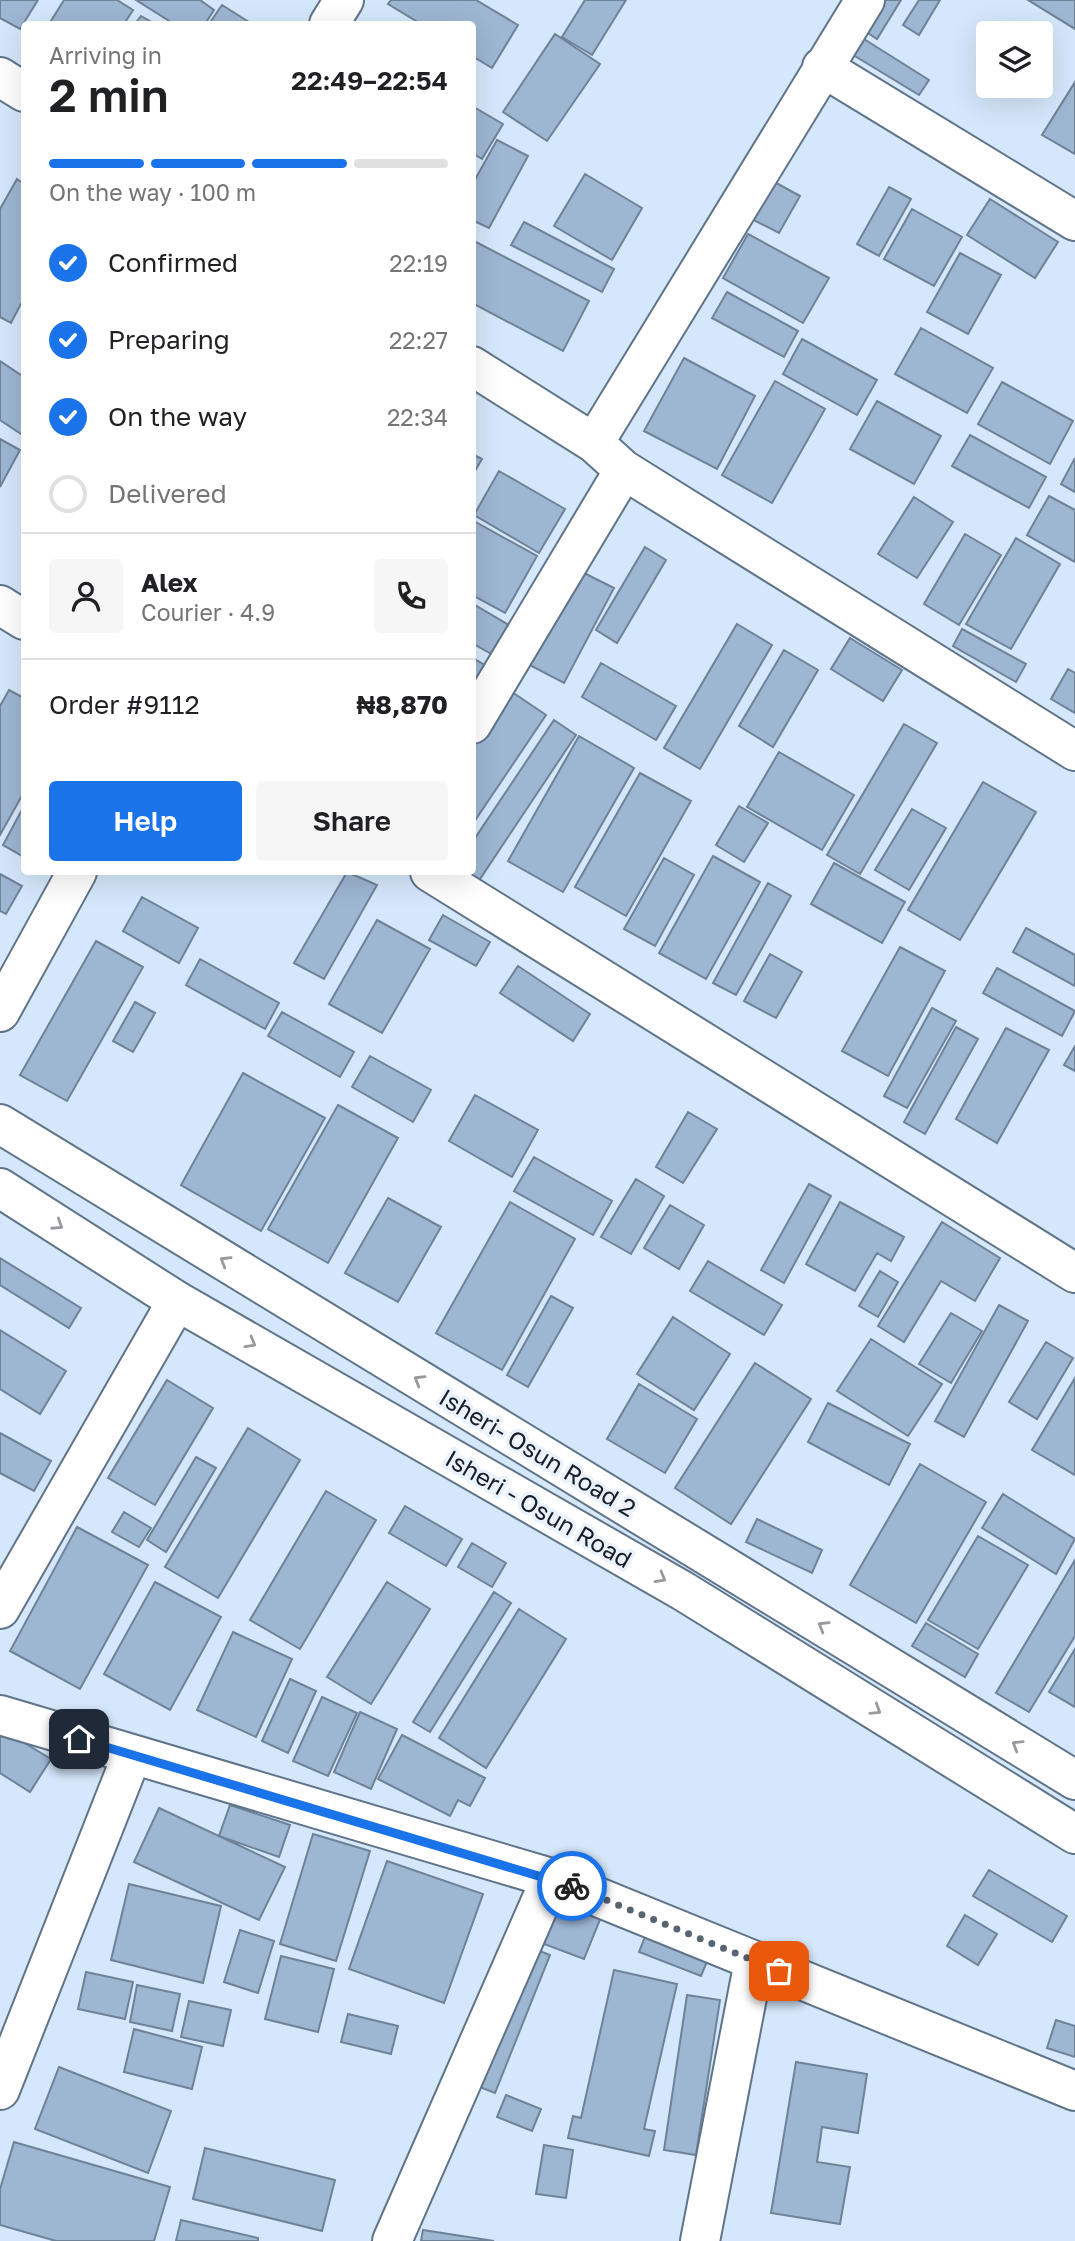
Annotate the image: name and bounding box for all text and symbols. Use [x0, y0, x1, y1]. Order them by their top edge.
map controls [976, 21, 1053, 98]
button: layers [976, 21, 1053, 98]
text: Arriving in [49, 41, 162, 69]
text: 22:49–22:54 [291, 65, 448, 96]
text: 2 min [49, 67, 169, 122]
text: On the way · 100 m [49, 178, 256, 206]
icon: check [49, 244, 87, 282]
text: Confirmed [108, 247, 238, 278]
text: 22:19 [389, 249, 448, 277]
icon: check [49, 321, 87, 359]
text: Preparing [108, 324, 230, 355]
text: 22:27 [389, 326, 448, 354]
icon: check [49, 398, 87, 436]
text: On the way [108, 401, 247, 432]
text: 22:34 [387, 403, 448, 431]
text: Delivered [108, 478, 227, 509]
button: person [49, 559, 123, 633]
button: phone [374, 559, 448, 633]
text: Alex [141, 567, 198, 598]
text: Courier · 4.9 [141, 598, 275, 626]
text: Order #9112 [49, 689, 200, 720]
text: ₦8,870 [357, 689, 448, 720]
button: Help [49, 781, 242, 861]
button: Share [256, 781, 448, 861]
one-way arrow [50, 1216, 63, 1229]
one-way arrow [220, 1257, 233, 1270]
one-way arrow [244, 1335, 257, 1348]
one-way arrow [414, 1375, 427, 1388]
street label: Isheri- Osun Road 2 [434, 1382, 642, 1522]
street label: Isheri - Osun Road [441, 1443, 637, 1573]
one-way arrow [654, 1570, 667, 1583]
one-way arrow [817, 1622, 830, 1635]
one-way arrow [868, 1702, 881, 1715]
pin [49, 1709, 109, 1769]
icon: home [60, 1720, 98, 1758]
one-way arrow [1011, 1740, 1024, 1753]
courier [537, 1851, 607, 1921]
icon: bike [553, 1867, 591, 1905]
pin [749, 1941, 809, 2001]
icon: bag [760, 1952, 798, 1990]

